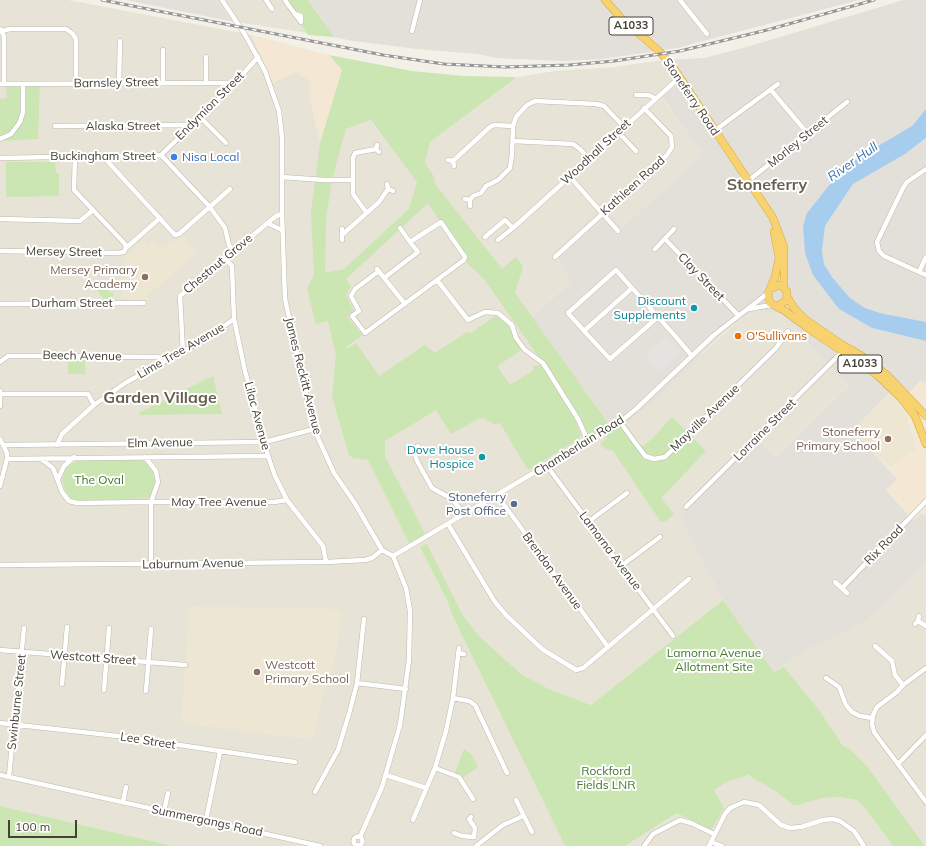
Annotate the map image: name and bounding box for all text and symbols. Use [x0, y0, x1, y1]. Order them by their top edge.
road number: A1033 [609, 17, 653, 35]
street label: Stoneferry Road [660, 55, 722, 139]
street label: Endymion Street [173, 69, 247, 143]
street label: Barnsley Street [74, 75, 158, 91]
street label: Morley Street [765, 113, 831, 171]
street label: Woodhall Street [558, 116, 634, 188]
street label: Alaska Street [86, 119, 160, 133]
water label: River Hull [825, 139, 881, 185]
street label: Buckingham Street [50, 149, 156, 163]
place label: Nisa Local [182, 150, 239, 164]
marker: Nisa Local [169, 152, 179, 162]
street label: Kathleen Road [598, 153, 668, 219]
district label: Stoneferry [727, 175, 807, 195]
street label: Chestnut Grove [181, 231, 255, 297]
street label: Mersey Street [26, 244, 102, 260]
street label: Clay Street [675, 250, 727, 304]
place label: Mersey Primary Academy [50, 263, 137, 291]
marker: Mersey Primary Academy [140, 272, 150, 282]
place label: Discount Supplements [614, 294, 686, 322]
street label: Durham Street [31, 296, 113, 310]
marker: Discount Supplements [689, 303, 699, 313]
street label: James Reckitt Avenue [281, 316, 325, 436]
street label: Lime Tree Avenue [135, 320, 227, 382]
place label: O'Sullivans [746, 329, 807, 343]
marker: O'Sullivans [733, 331, 743, 341]
street label: Beech Avenue [42, 348, 122, 364]
road number: A1033 [838, 355, 882, 373]
street label: Lilac Avenue [241, 380, 273, 452]
street label: Mayville Avenue [668, 381, 742, 455]
district label: Garden Village [103, 388, 217, 408]
street label: Lorraine Street [731, 396, 799, 464]
street label: Chamberlain Road [531, 412, 627, 480]
place label: Stoneferry Primary School [796, 425, 880, 453]
marker: Stoneferry Primary School [883, 434, 893, 444]
street label: Elm Avenue [127, 435, 193, 451]
place label: Dove House Hospice [407, 443, 474, 471]
marker: Dove House Hospice [477, 452, 487, 462]
park label: The Oval [74, 473, 124, 487]
place label: Stoneferry Post Office [446, 490, 506, 518]
street label: May Tree Avenue [171, 495, 267, 509]
marker: Stoneferry Post Office [509, 499, 519, 509]
street label: Lamorna Avenue [576, 509, 644, 593]
street label: Rix Road [861, 522, 907, 568]
street label: Brendon Avenue [519, 530, 585, 612]
street label: Laburnum Avenue [142, 556, 244, 572]
park label: Lamorna Avenue Allotment Site [667, 646, 761, 674]
street label: Westcott Street [49, 648, 137, 668]
street label: Swinburne Street [5, 653, 29, 751]
place label: Westcott Primary School [265, 658, 349, 686]
marker: Westcott Primary School [252, 667, 262, 677]
street label: Lee Street [119, 730, 177, 752]
park label: Rockford Fields LNR [576, 764, 636, 792]
street label: Summergangs Road [150, 802, 264, 840]
scale bar [10, 812, 79, 838]
text: 100 m [15, 819, 50, 834]

